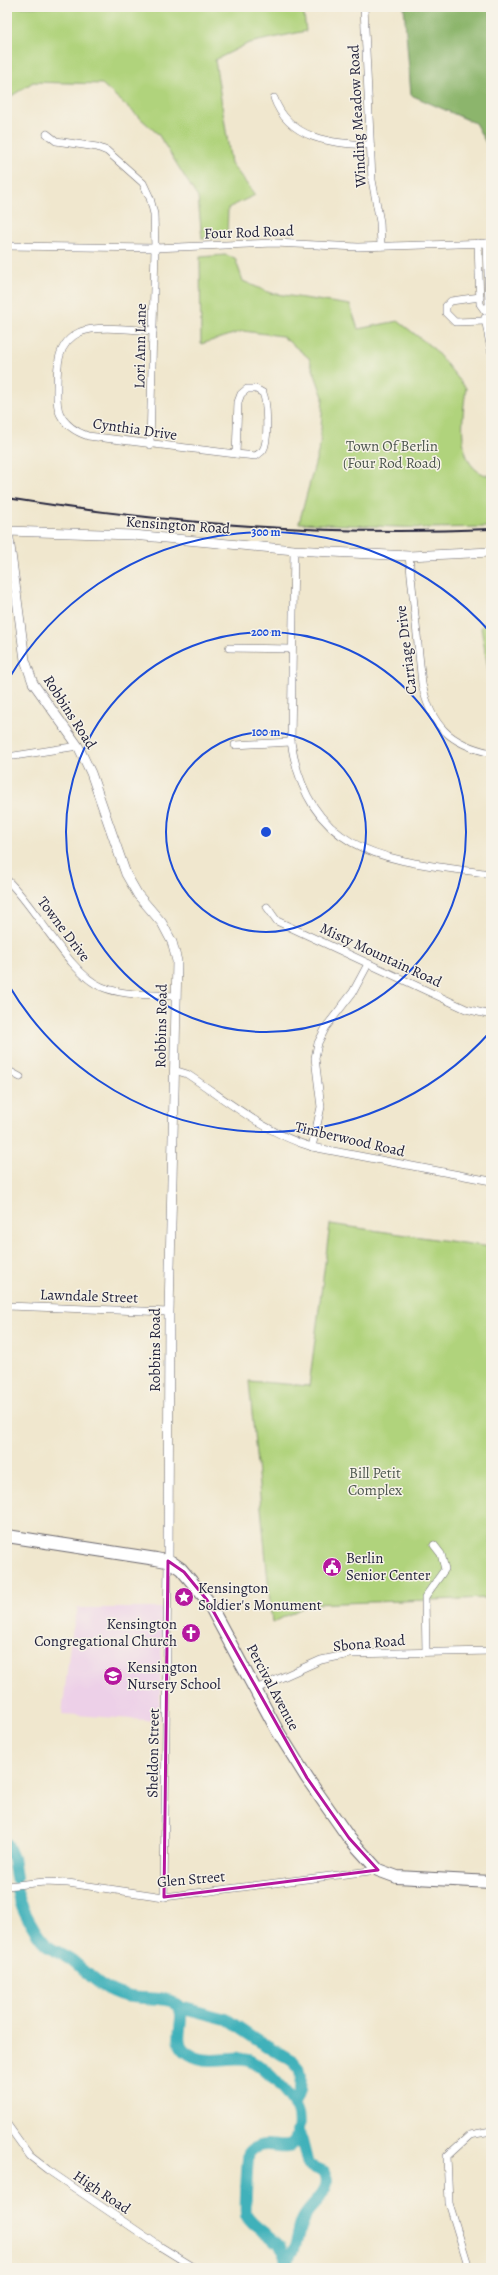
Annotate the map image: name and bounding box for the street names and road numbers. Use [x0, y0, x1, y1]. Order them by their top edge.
street label: Winding Meadow Road [343, 43, 371, 189]
street label: Four Rod Road [204, 220, 295, 244]
street label: Lori Ann Lane [129, 303, 151, 389]
street label: Cynthia Drive [92, 413, 179, 445]
street label: Kensington Road [125, 511, 232, 539]
street label: Carriage Drive [391, 604, 421, 696]
street label: Robbins Road [39, 671, 102, 754]
street label: Towne Drive [33, 892, 95, 966]
street label: Misty Mountain Road [317, 918, 446, 992]
street label: Robbins Road [150, 983, 172, 1068]
street label: Timberwood Road [293, 1117, 408, 1162]
street label: Lawndale Street [39, 1284, 139, 1308]
street label: Robbins Road [145, 1307, 165, 1392]
street label: Sbona Road [332, 1630, 407, 1656]
street label: Percival Avenue [242, 1640, 304, 1734]
street label: Sheldon Street [142, 1708, 164, 1798]
street label: Glen Street [156, 1866, 226, 1892]
street label: High Road [69, 2166, 135, 2219]

